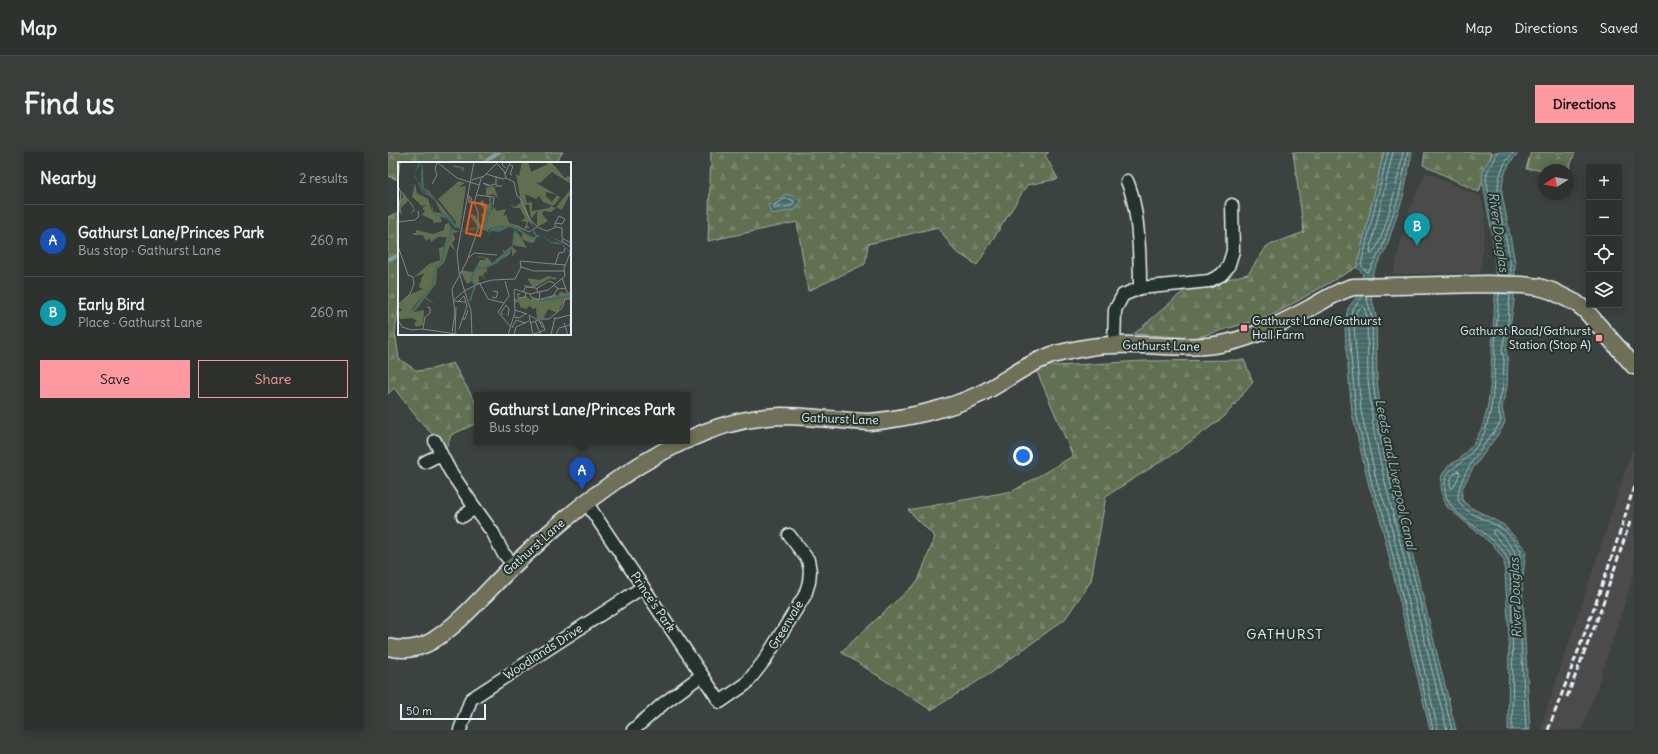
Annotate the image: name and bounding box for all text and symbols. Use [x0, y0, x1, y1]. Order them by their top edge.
text: Map [20, 16, 57, 40]
text: Map [1465, 19, 1492, 37]
text: Directions [1514, 19, 1578, 37]
text: Saved [1600, 19, 1638, 37]
button: Directions [1535, 85, 1634, 123]
text: Find us [24, 86, 115, 122]
inset map [398, 162, 571, 335]
north arrow [1538, 164, 1574, 200]
map controls [1586, 164, 1622, 308]
button: + [1586, 164, 1622, 200]
text: Nearby [40, 167, 96, 189]
text: 2 results [299, 170, 348, 187]
water label: River Douglas [1484, 191, 1513, 274]
button: − [1586, 200, 1622, 236]
pin: B [1404, 213, 1430, 246]
text: Gathurst Lane/Princes Park [78, 223, 264, 242]
text: A [49, 232, 57, 249]
text: 260 m [310, 232, 348, 249]
button: locate [1586, 236, 1622, 272]
text: Bus stop · Gathurst Lane [78, 242, 221, 259]
button: layers [1586, 272, 1622, 308]
text: Early Bird [78, 295, 145, 314]
text: B [49, 304, 57, 321]
text: 260 m [310, 304, 348, 321]
place label: Gathurst Lane/Gathurst Hall Farm [1252, 313, 1382, 342]
text: Place · Gathurst Lane [78, 314, 202, 331]
marker: Gathurst Lane/Gathurst Hall Farm [1239, 323, 1249, 333]
place label: Gathurst Road/Gathurst Station (Stop A) [1460, 323, 1591, 352]
marker: Gathurst Road/Gathurst Station (Stop A) [1594, 333, 1604, 343]
street label: Gathurst Lane [1122, 337, 1200, 354]
button: Save [40, 360, 190, 398]
button: Share [198, 360, 348, 398]
popup [474, 392, 690, 444]
water label: Leeds and Liverpool Canal [1371, 397, 1420, 553]
text: Gathurst Lane/Princes Park [489, 400, 675, 419]
street label: Gathurst Lane [801, 410, 879, 427]
text: Bus stop [489, 419, 539, 436]
your location [1013, 446, 1033, 466]
pin: A [569, 457, 595, 490]
street label: Gathurst Lane [500, 515, 567, 578]
water label: River Douglas [1506, 556, 1525, 638]
street label: Prince's Park [628, 569, 679, 635]
street label: Greenvale [765, 597, 806, 652]
street label: Woodlands Drive [500, 620, 585, 683]
district label: GATHURST [1246, 625, 1324, 643]
scale bar [400, 702, 486, 721]
text: 50 m [406, 704, 432, 718]

